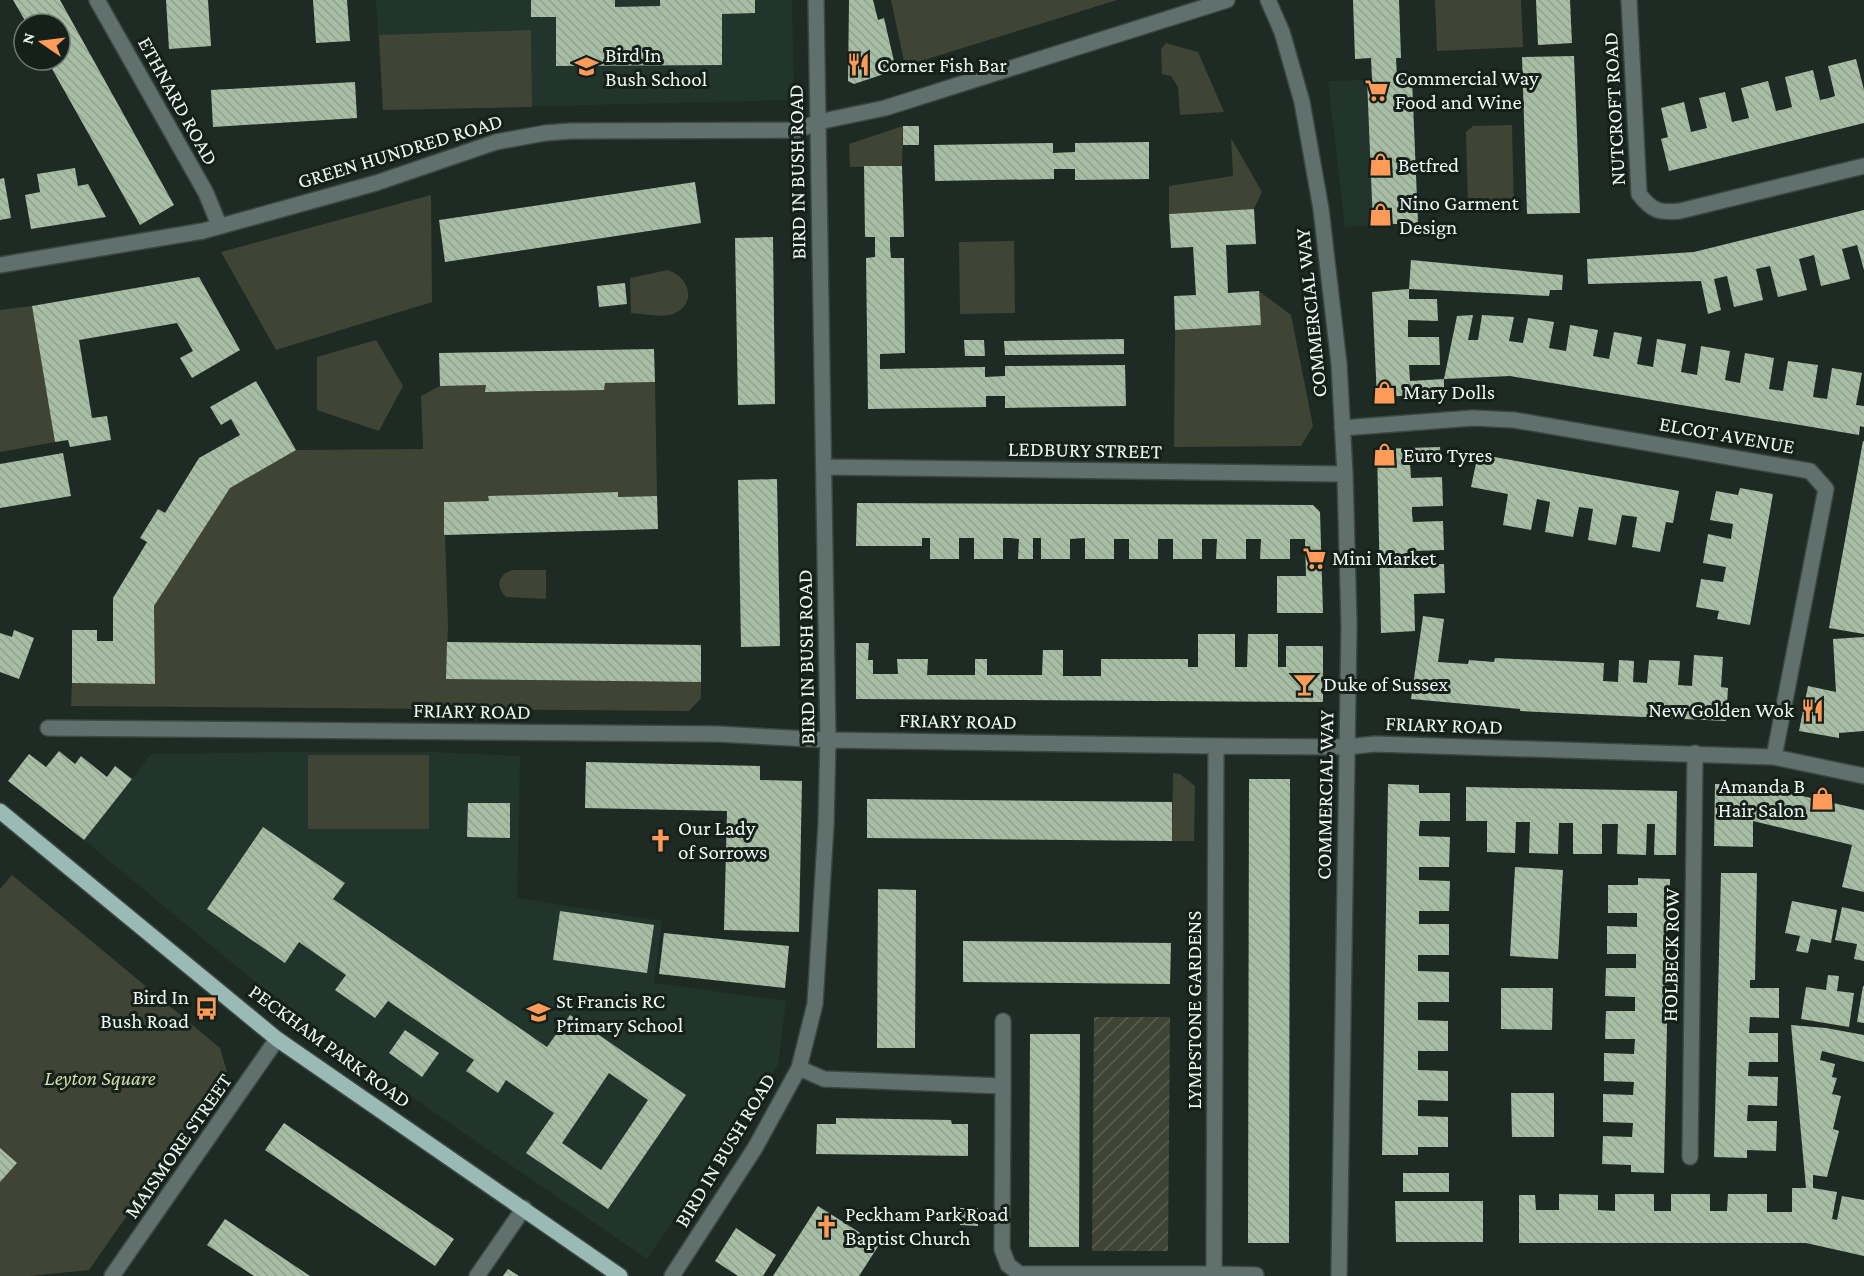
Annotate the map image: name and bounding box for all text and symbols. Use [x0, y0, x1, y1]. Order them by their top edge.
north arrow [12, 12, 72, 72]
text: N [18, 31, 38, 46]
street label: NUTCROFT ROAD [1598, 32, 1630, 186]
street label: ETHNARD ROAD [133, 33, 223, 169]
place label: Bird In Bush School [605, 43, 707, 91]
restaurant icon: Corner Fish Bar [846, 52, 872, 78]
place label: Corner Fish Bar [877, 53, 1007, 77]
school or university icon: Bird In Bush School [574, 54, 600, 80]
place label: Commercial Way Food and Wine [1395, 66, 1539, 114]
supermarket icon: Commercial Way Food and Wine [1364, 77, 1390, 103]
street label: BIRD IN BUSH ROAD [783, 84, 811, 260]
street label: GREEN HUNDRED ROAD [295, 108, 505, 194]
shop icon: Betfred [1367, 152, 1393, 178]
place label: Betfred [1398, 153, 1459, 177]
place label: Nino Garment Design [1399, 191, 1520, 239]
shop icon: Nino Garment Design [1368, 202, 1394, 228]
street label: COMMERCIAL WAY [1290, 226, 1332, 399]
shop icon: Mary Dolls [1372, 379, 1398, 405]
place label: Mary Dolls [1403, 380, 1495, 404]
street label: ELCOT AVENUE [1657, 411, 1797, 459]
street label: LEDBURY STREET [1008, 437, 1163, 463]
shop icon: Euro Tyres [1372, 442, 1398, 468]
place label: Euro Tyres [1403, 443, 1492, 467]
supermarket icon: Mini Market [1301, 545, 1327, 571]
place label: Mini Market [1332, 546, 1437, 570]
street label: BIRD IN BUSH ROAD [792, 569, 820, 745]
bar icon: Duke of Sussex [1292, 671, 1318, 697]
place label: Duke of Sussex [1323, 672, 1448, 696]
restaurant icon: New Golden Wok [1799, 697, 1825, 723]
street label: FRIARY ROAD [413, 698, 531, 724]
place label: New Golden Wok [1648, 698, 1794, 722]
street label: FRIARY ROAD [899, 708, 1017, 734]
street label: COMMERCIAL WAY [1312, 709, 1338, 880]
street label: FRIARY ROAD [1385, 711, 1503, 739]
place label: Amanda B Hair Salon [1718, 774, 1805, 822]
shop icon: Amanda B Hair Salon [1810, 785, 1836, 811]
place label: Our Lady of Sorrows [678, 816, 767, 864]
church icon: Our Lady of Sorrows [647, 827, 673, 853]
street label: HOLBECK ROW [1658, 887, 1684, 1022]
street label: LYMPSTONE GARDENS [1182, 911, 1206, 1109]
street label: PECKHAM PARK ROAD [244, 979, 416, 1113]
place label: Bird In Bush Road [100, 985, 189, 1033]
place label: St Francis RC Primary School [556, 989, 683, 1037]
bus stop icon: Bird In Bush Road [194, 996, 220, 1022]
school or university icon: St Francis RC Primary School [525, 1000, 551, 1026]
park label: Leyton Square [44, 1066, 156, 1090]
street label: MAISMORE STREET [119, 1069, 237, 1223]
street label: BIRD IN BUSH ROAD [670, 1069, 780, 1231]
place label: Peckham Park Road Baptist Church [845, 1202, 1009, 1250]
church icon: Peckham Park Road Baptist Church [814, 1213, 840, 1239]

